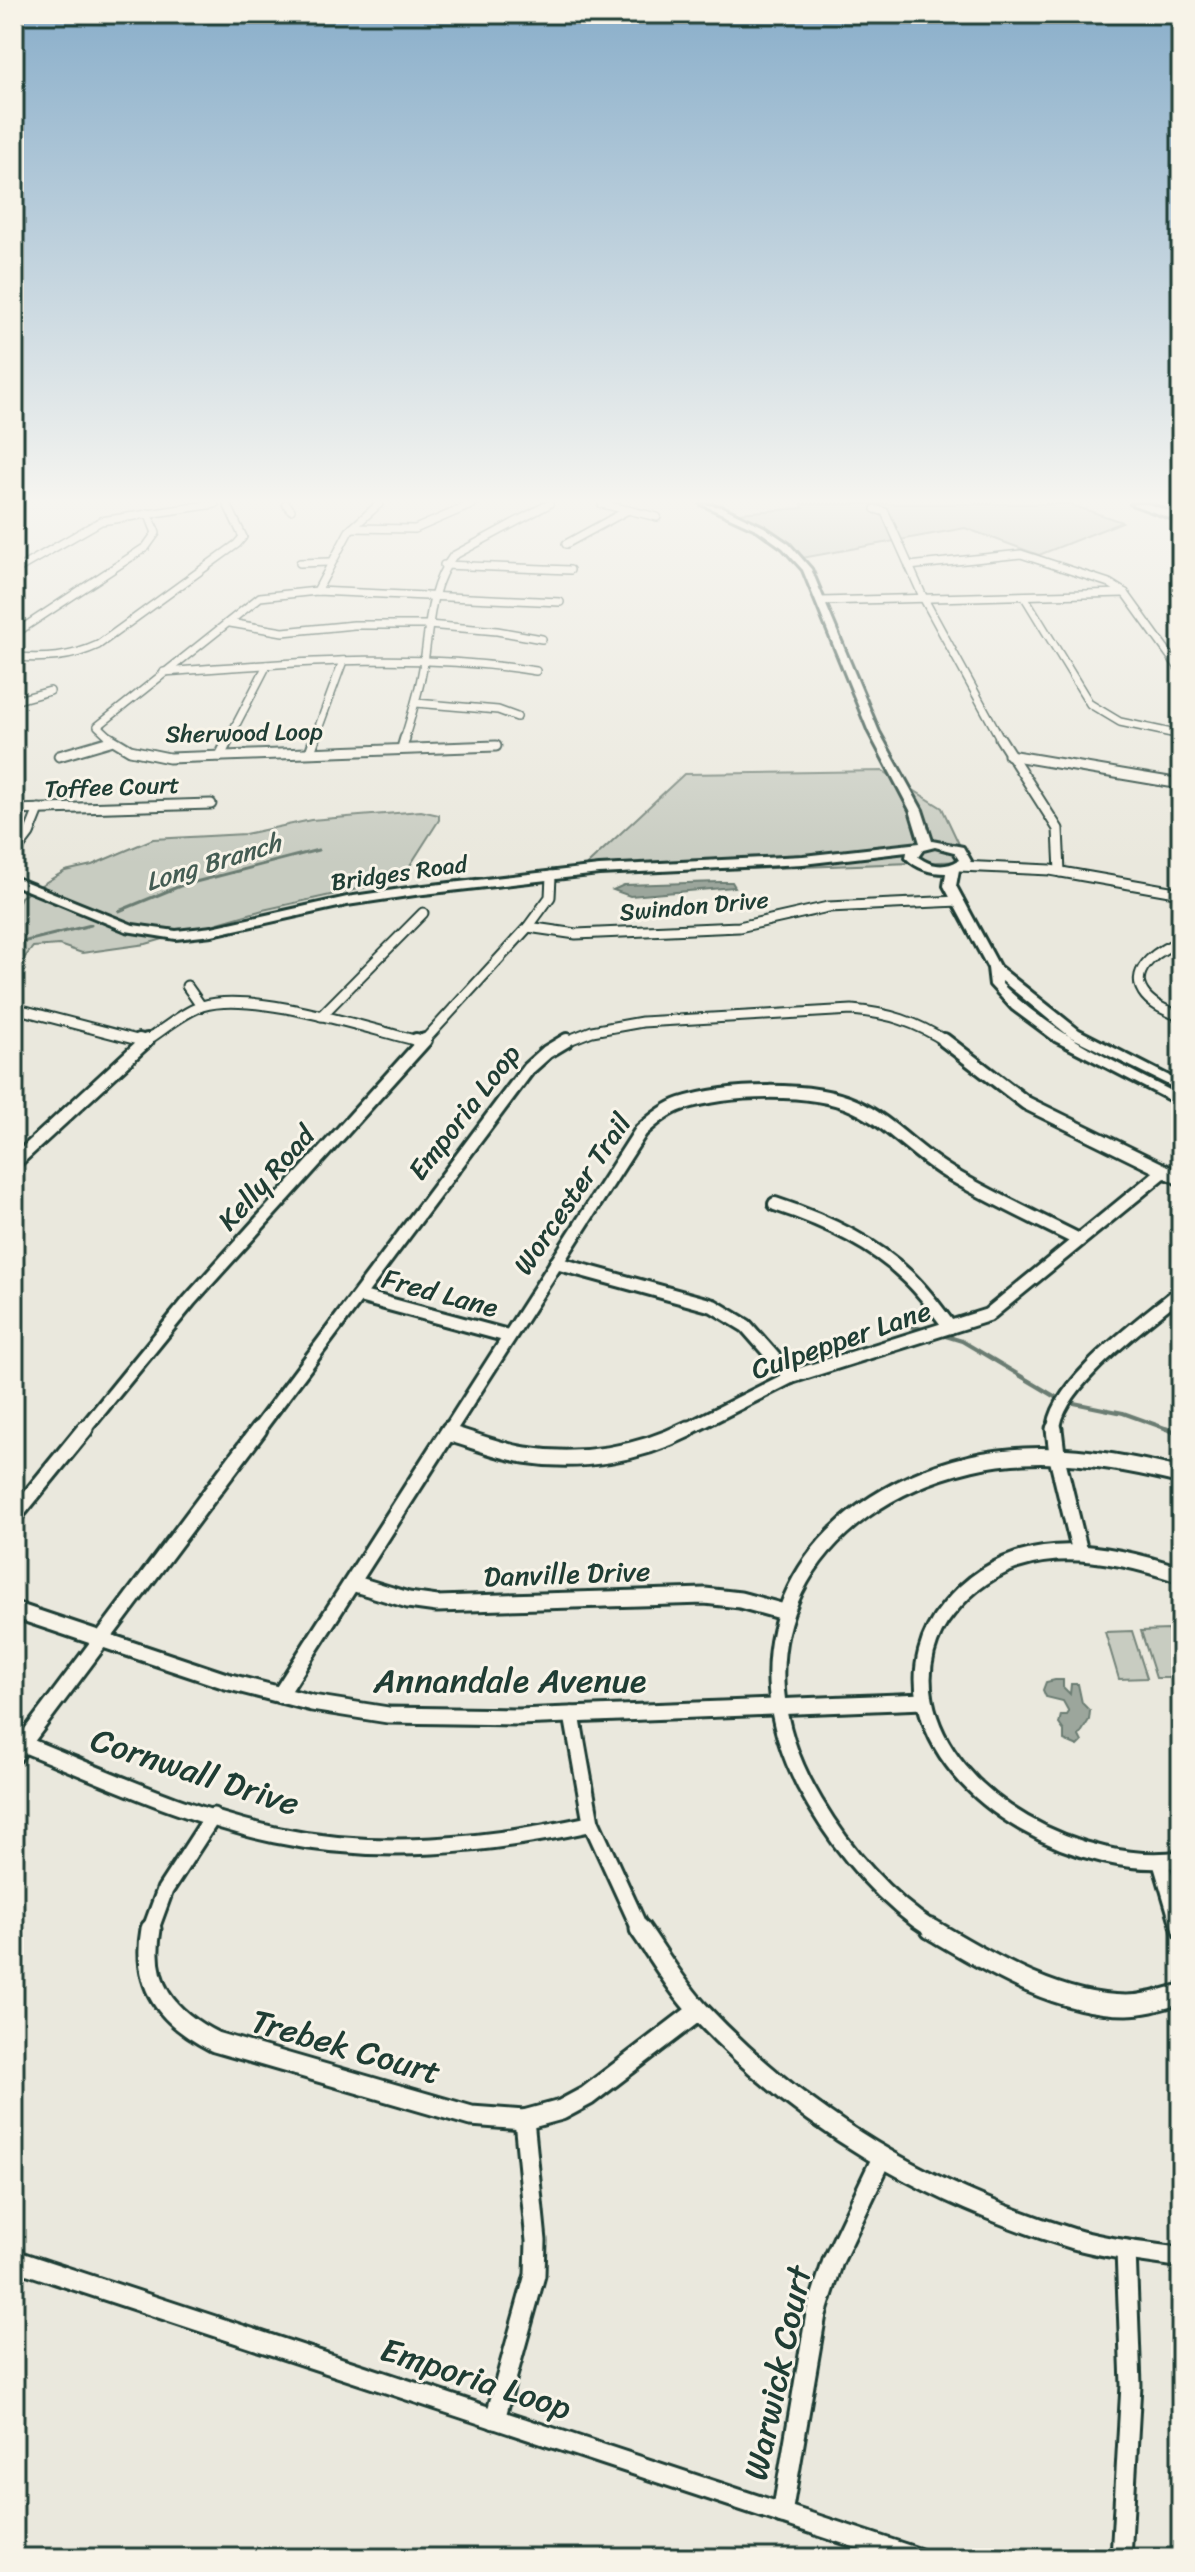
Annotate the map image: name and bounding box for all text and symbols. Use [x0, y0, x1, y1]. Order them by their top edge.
street label: Sherwood Loop [165, 711, 323, 755]
street label: Toffee Court [44, 764, 180, 810]
water label: Long Branch [139, 819, 289, 904]
street label: Bridges Road [328, 842, 471, 903]
street label: Swindon Drive [618, 879, 770, 933]
street label: Emporia Loop [395, 1033, 534, 1191]
street label: Worcester Trail [499, 1102, 645, 1285]
street label: Kelly Road [205, 1112, 329, 1242]
street label: Fred Lane [376, 1254, 504, 1332]
street label: Culpepper Lane [744, 1286, 938, 1394]
street label: Danville Drive [483, 1547, 651, 1601]
street label: Annandale Avenue [373, 1651, 646, 1711]
street label: Cornwall Drive [83, 1710, 307, 1834]
street label: Trebek Court [244, 1991, 448, 2103]
street label: Warwick Court [726, 2259, 830, 2486]
street label: Emporia Loop [373, 2320, 579, 2438]

